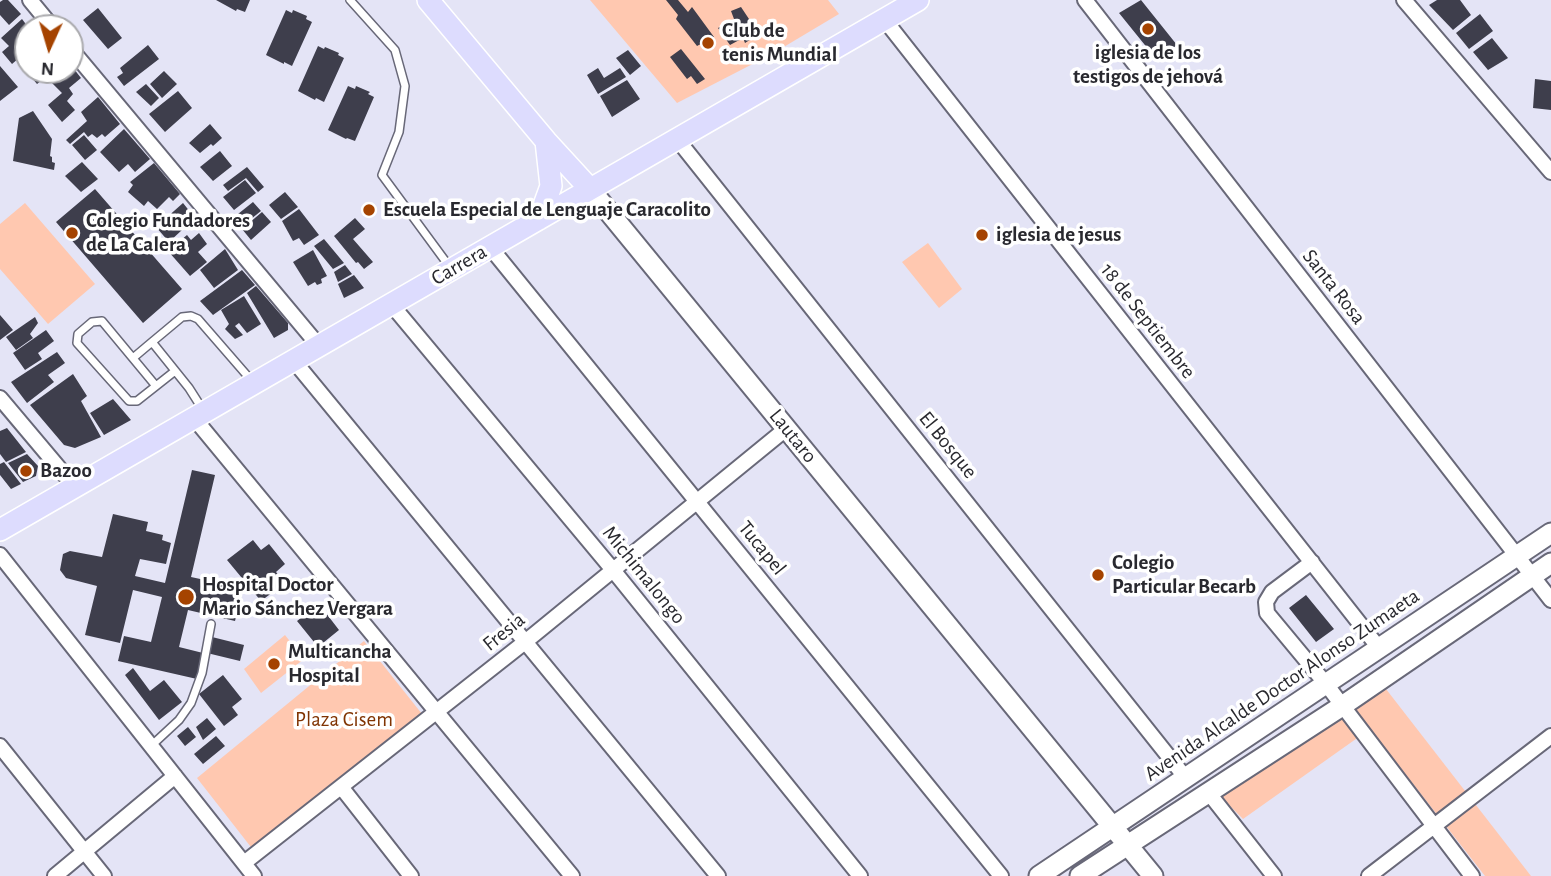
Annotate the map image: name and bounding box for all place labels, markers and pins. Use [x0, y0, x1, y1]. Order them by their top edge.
place label: Club de tenis Mundial [722, 18, 837, 68]
marker: iglesia de los testigos de jehová [1140, 21, 1156, 37]
marker: Club de tenis Mundial [700, 35, 716, 51]
place label: iglesia de los testigos de jehová [1073, 40, 1223, 90]
place label: Escuela Especial de Lenguaje Caracolito [383, 197, 711, 223]
marker: Escuela Especial de Lenguaje Caracolito [361, 202, 377, 218]
place label: Colegio Fundadores de La Calera [86, 208, 250, 258]
place label: iglesia de jesus [996, 222, 1121, 248]
marker: Colegio Fundadores de La Calera [64, 225, 80, 241]
marker: iglesia de jesus [974, 227, 990, 243]
place label: Bazoo [40, 458, 92, 484]
marker: Bazoo [18, 463, 34, 479]
place label: Colegio Particular Becarb [1112, 550, 1256, 600]
marker: Colegio Particular Becarb [1090, 567, 1106, 583]
place label: Hospital Doctor Mario Sánchez Vergara [202, 572, 393, 622]
marker: Hospital Doctor Mario Sánchez Vergara [176, 587, 196, 607]
place label: Multicancha Hospital [288, 639, 392, 689]
marker: Multicancha Hospital [266, 656, 282, 672]

